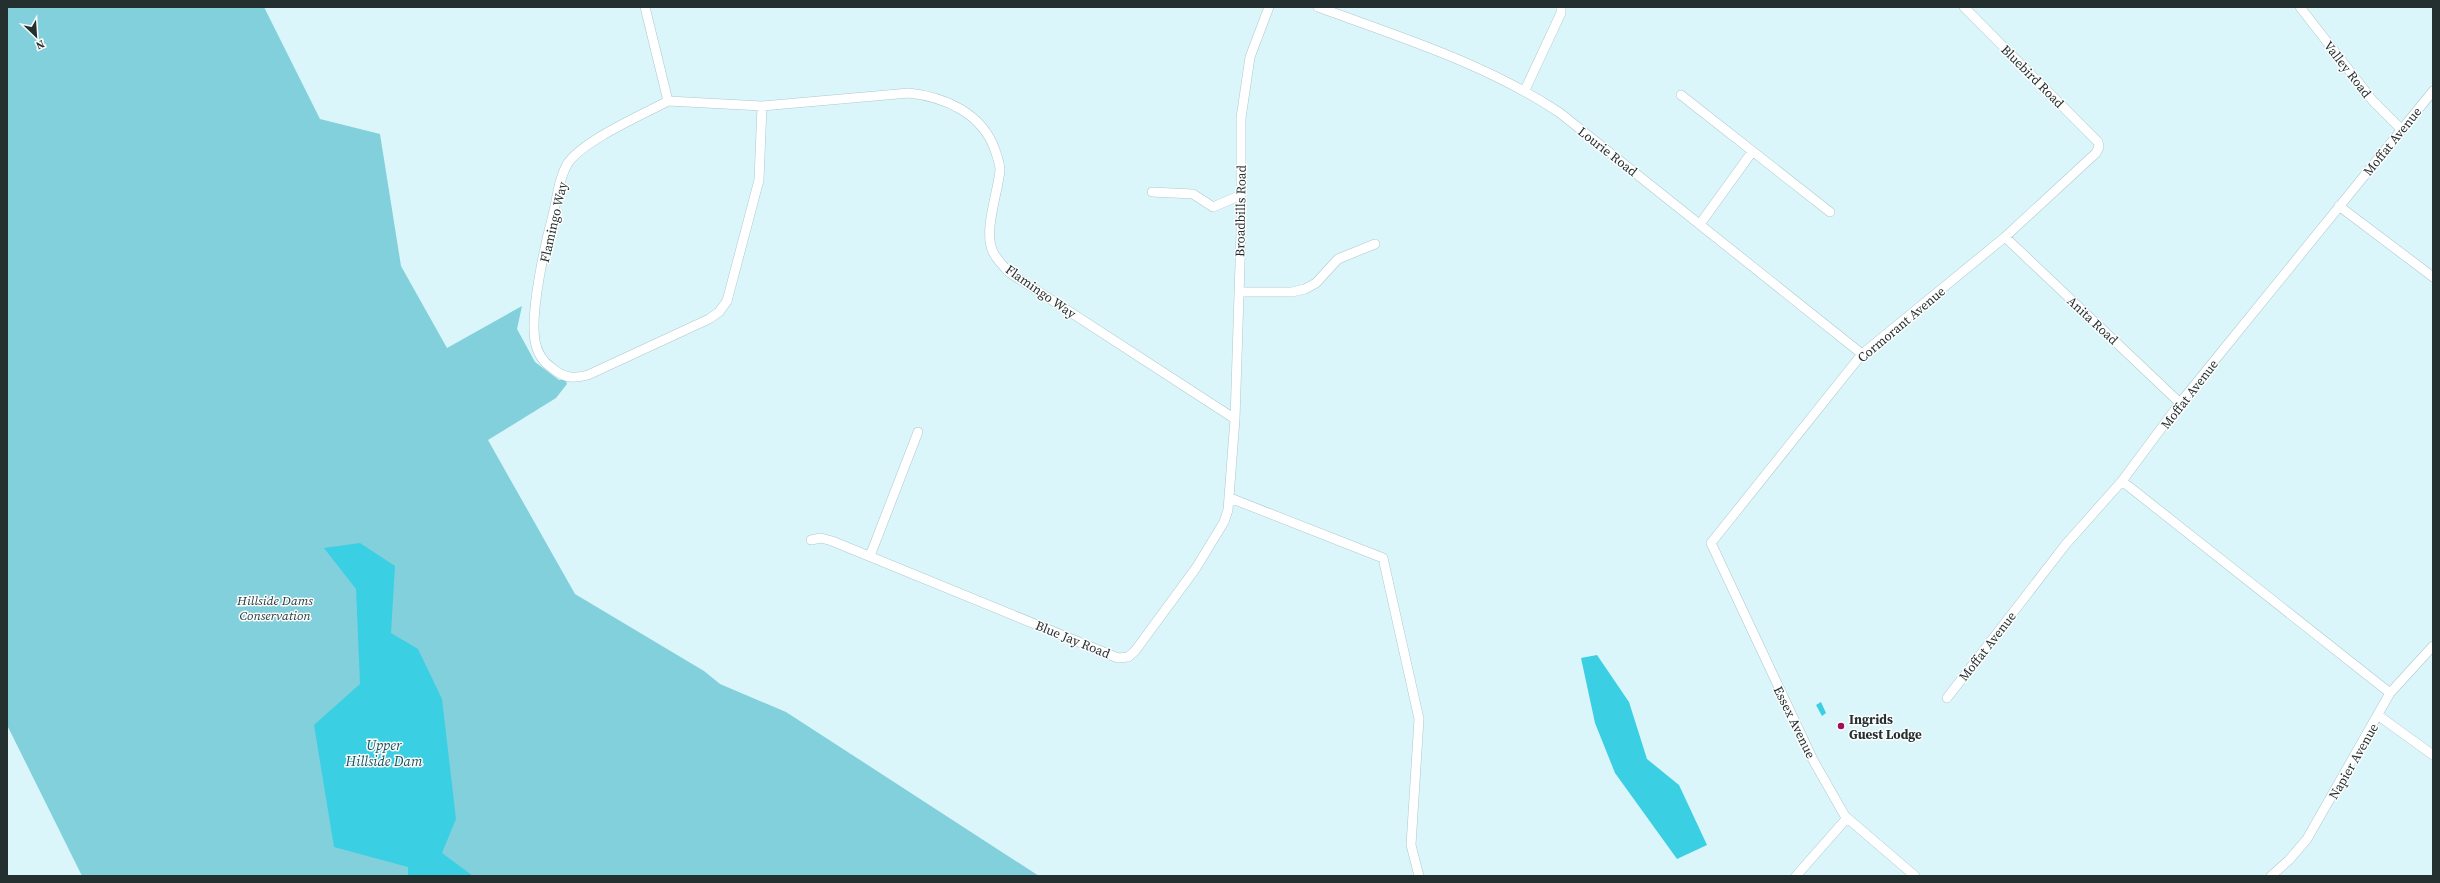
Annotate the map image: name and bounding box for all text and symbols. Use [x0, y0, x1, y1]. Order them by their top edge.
north arrow [16, 16, 56, 56]
text: N [33, 36, 47, 53]
street label: Valley Road [2320, 37, 2376, 102]
street label: Bluebird Road [1998, 41, 2068, 112]
street label: Moffat Avenue [2359, 103, 2426, 179]
street label: Lourie Road [1575, 123, 1641, 180]
street label: Broadbills Road [1231, 164, 1250, 257]
street label: Flamingo Way [536, 180, 571, 264]
street label: Flamingo Way [1002, 261, 1080, 322]
street label: Cormorant Avenue [1854, 282, 1949, 366]
street label: Anita Road [2064, 292, 2122, 349]
street label: Moffat Avenue [2157, 356, 2222, 433]
park label: Hillside Dams Conservation [236, 592, 313, 624]
street label: Moffat Avenue [1955, 608, 2020, 685]
street label: Blue Jay Road [1033, 617, 1113, 662]
street label: Essex Avenue [1770, 683, 1820, 761]
place label: Ingrids Guest Lodge [1849, 711, 1922, 743]
street label: Napier Avenue [2325, 720, 2382, 802]
marker: Ingrids Guest Lodge [1836, 721, 1846, 731]
water label: Upper Hillside Dam [345, 735, 423, 771]

